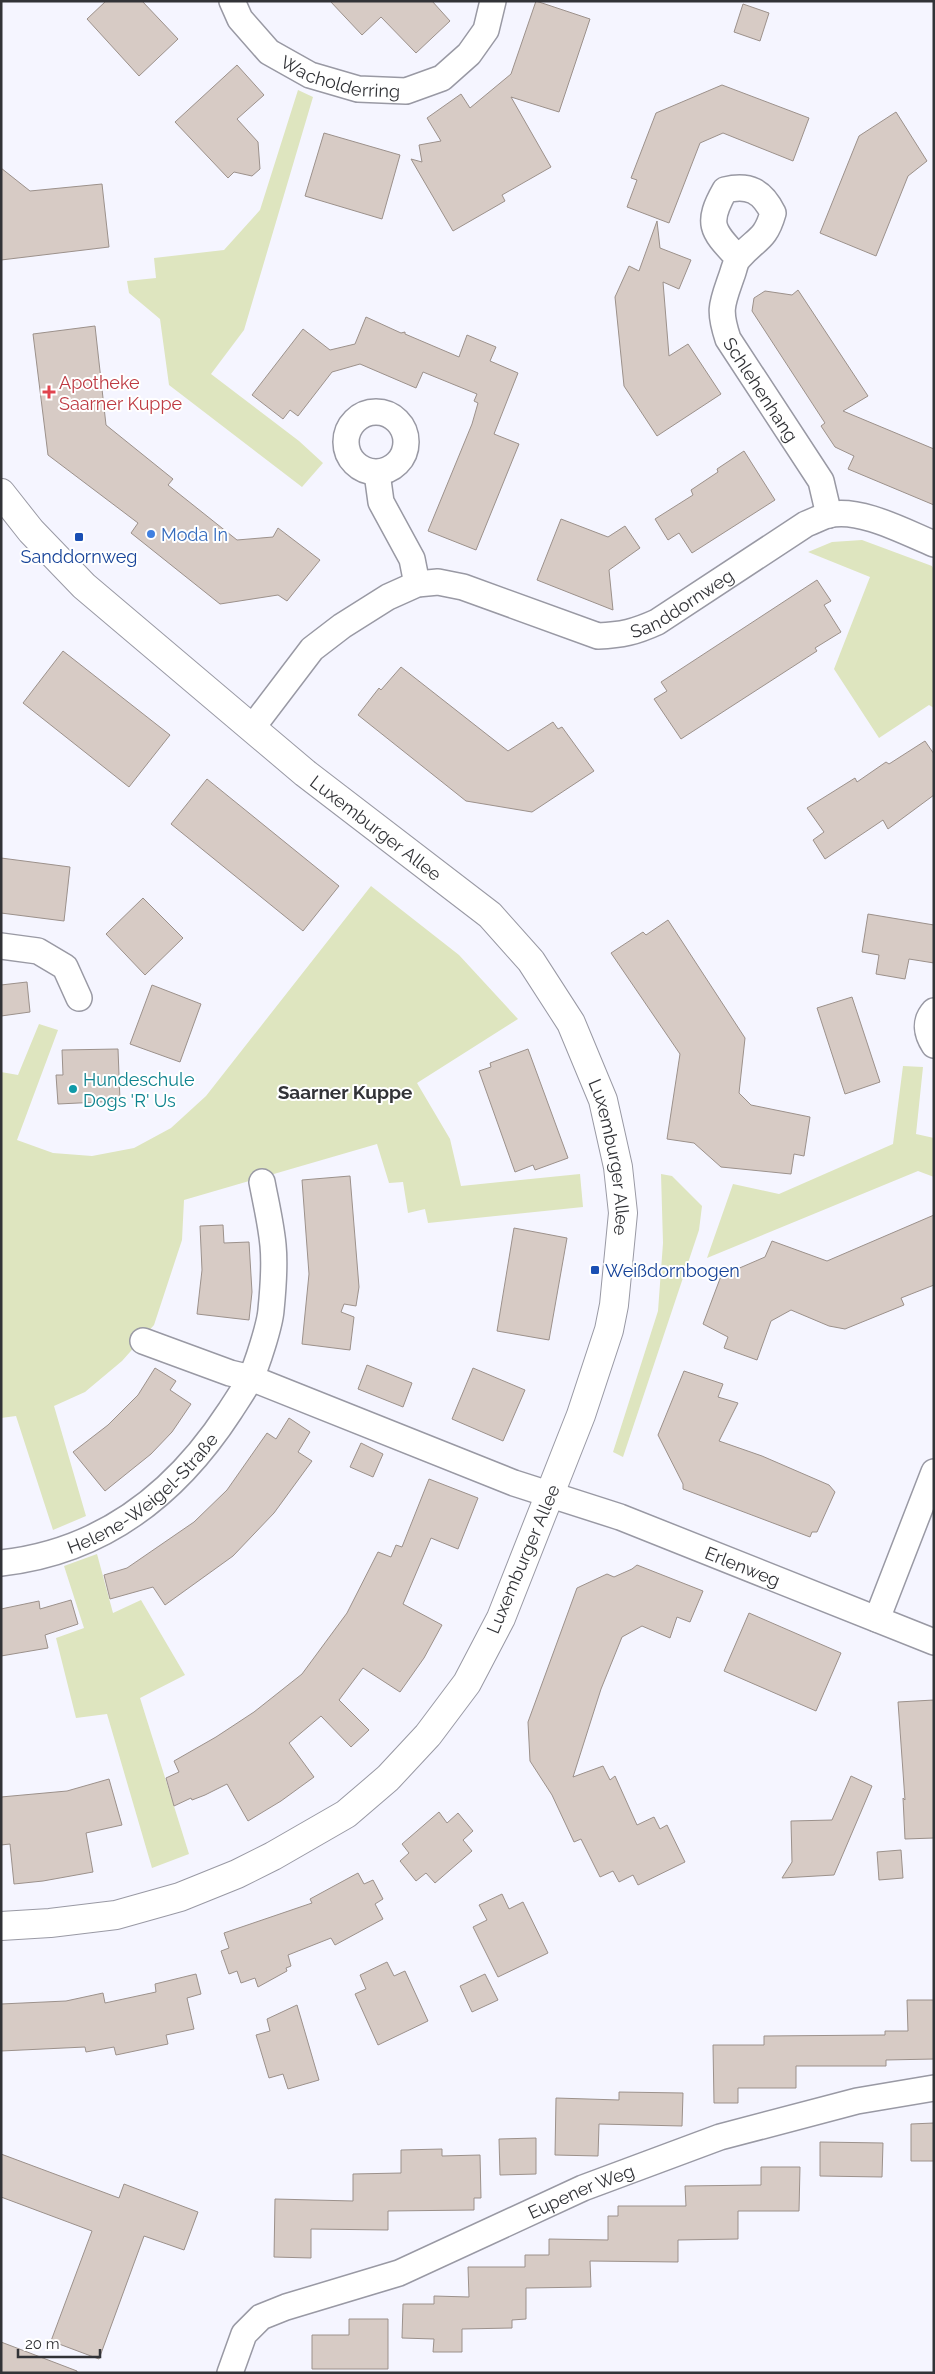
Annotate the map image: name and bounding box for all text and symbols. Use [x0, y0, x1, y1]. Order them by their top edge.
street label: Wacholderring [277, 50, 401, 101]
street label: Schlehenhang [719, 333, 803, 445]
place label: Apotheke Saarner Kuppe [59, 372, 183, 414]
marker: Apotheke Saarner Kuppe [43, 386, 55, 398]
place label: Moda In [161, 524, 228, 545]
marker: Moda In [145, 528, 157, 540]
marker: Sanddornweg [73, 531, 85, 543]
place label: Sanddornweg [21, 546, 137, 567]
street label: Sanddornweg [628, 564, 737, 642]
street label: Luxemburger Allee [306, 771, 446, 885]
place label: Hundeschule Dogs 'R' Us [83, 1069, 195, 1111]
street label: Luxemburger Allee [585, 1076, 634, 1237]
district label: Saarner Kuppe [278, 1081, 412, 1103]
marker: Hundeschule Dogs 'R' Us [67, 1083, 79, 1095]
place label: Weißdornbogen [605, 1260, 740, 1281]
marker: Weißdornbogen [589, 1264, 601, 1276]
street label: Helene-Weigel-Straße [64, 1428, 222, 1558]
street label: Luxemburger Allee [482, 1481, 564, 1637]
street label: Erlenweg [702, 1542, 783, 1590]
street label: Eupener Weg [524, 2159, 637, 2223]
scale bar [18, 2326, 100, 2358]
text: 20 m [25, 2335, 60, 2353]

